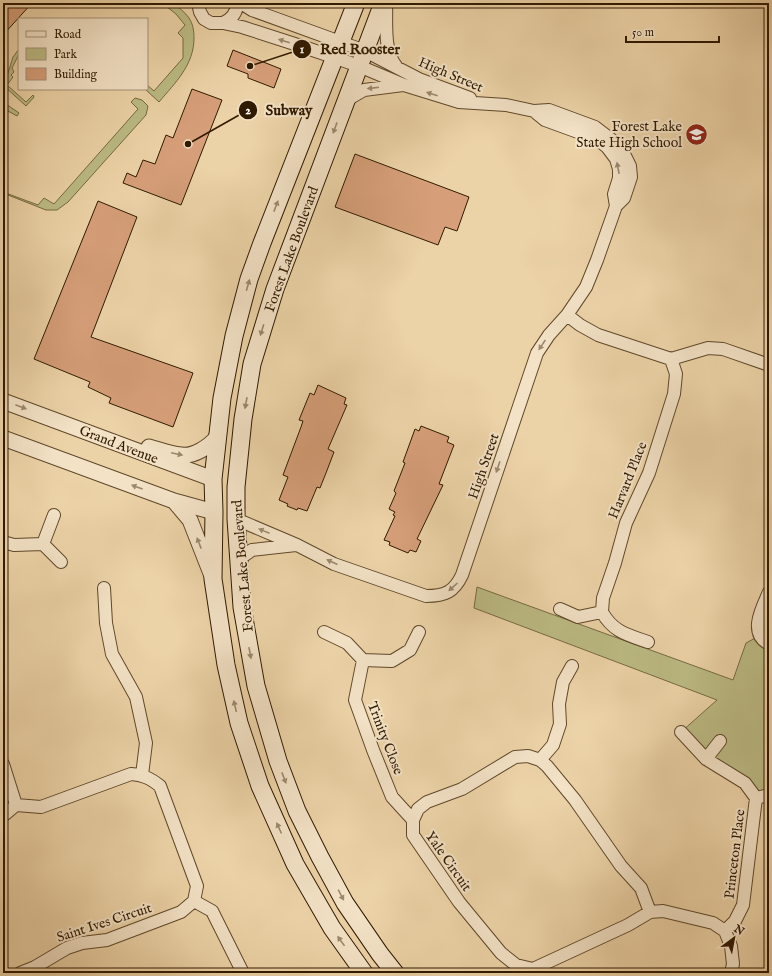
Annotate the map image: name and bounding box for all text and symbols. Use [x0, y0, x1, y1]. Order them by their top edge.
legend [18, 18, 148, 90]
scale bar [626, 18, 719, 44]
text: 50 m [632, 25, 654, 40]
text: Road [54, 27, 82, 42]
callout: Red Rooster [292, 35, 408, 62]
one-way arrow [278, 37, 290, 43]
text: Red Rooster [320, 40, 400, 59]
text: 1 [300, 42, 305, 57]
text: Park [54, 47, 77, 62]
street label: High Street [415, 53, 486, 97]
text: Building [54, 67, 98, 82]
one-way arrow [367, 85, 379, 92]
one-way arrow [426, 91, 438, 97]
callout: Subway [238, 97, 321, 124]
text: Subway [266, 101, 313, 120]
text: 2 [245, 103, 251, 118]
place label: Forest Lake State High School [576, 118, 683, 152]
school or university icon: Forest Lake State High School [684, 121, 710, 147]
one-way arrow [332, 123, 338, 135]
one-way arrow [615, 161, 621, 174]
street label: Forest Lake Boulevard [261, 183, 323, 315]
one-way arrow [274, 200, 280, 212]
one-way arrow [245, 278, 251, 290]
one-way arrow [259, 324, 265, 336]
one-way arrow [538, 339, 546, 350]
one-way arrow [243, 397, 249, 409]
one-way arrow [15, 405, 27, 411]
street label: Grand Avenue [77, 422, 161, 468]
street label: High Street [464, 431, 504, 502]
street label: Harvard Place [604, 439, 652, 522]
one-way arrow [170, 451, 183, 457]
one-way arrow [495, 461, 501, 473]
one-way arrow [131, 484, 143, 490]
street label: Forest Lake Boulevard [228, 499, 258, 633]
one-way arrow [258, 528, 270, 534]
one-way arrow [196, 536, 202, 548]
one-way arrow [326, 559, 337, 565]
one-way arrow [448, 583, 458, 592]
one-way arrow [247, 647, 253, 659]
one-way arrow [231, 699, 237, 712]
street label: Trinity Close [363, 699, 407, 778]
one-way arrow [282, 772, 288, 784]
street label: Princeton Place [721, 808, 749, 900]
one-way arrow [276, 822, 282, 833]
street label: Yale Circuit [421, 828, 475, 895]
one-way arrow [337, 889, 344, 901]
street label: Saint Ives Circuit [54, 899, 154, 947]
north arrow [714, 918, 754, 958]
text: N [730, 921, 747, 939]
one-way arrow [337, 936, 345, 947]

